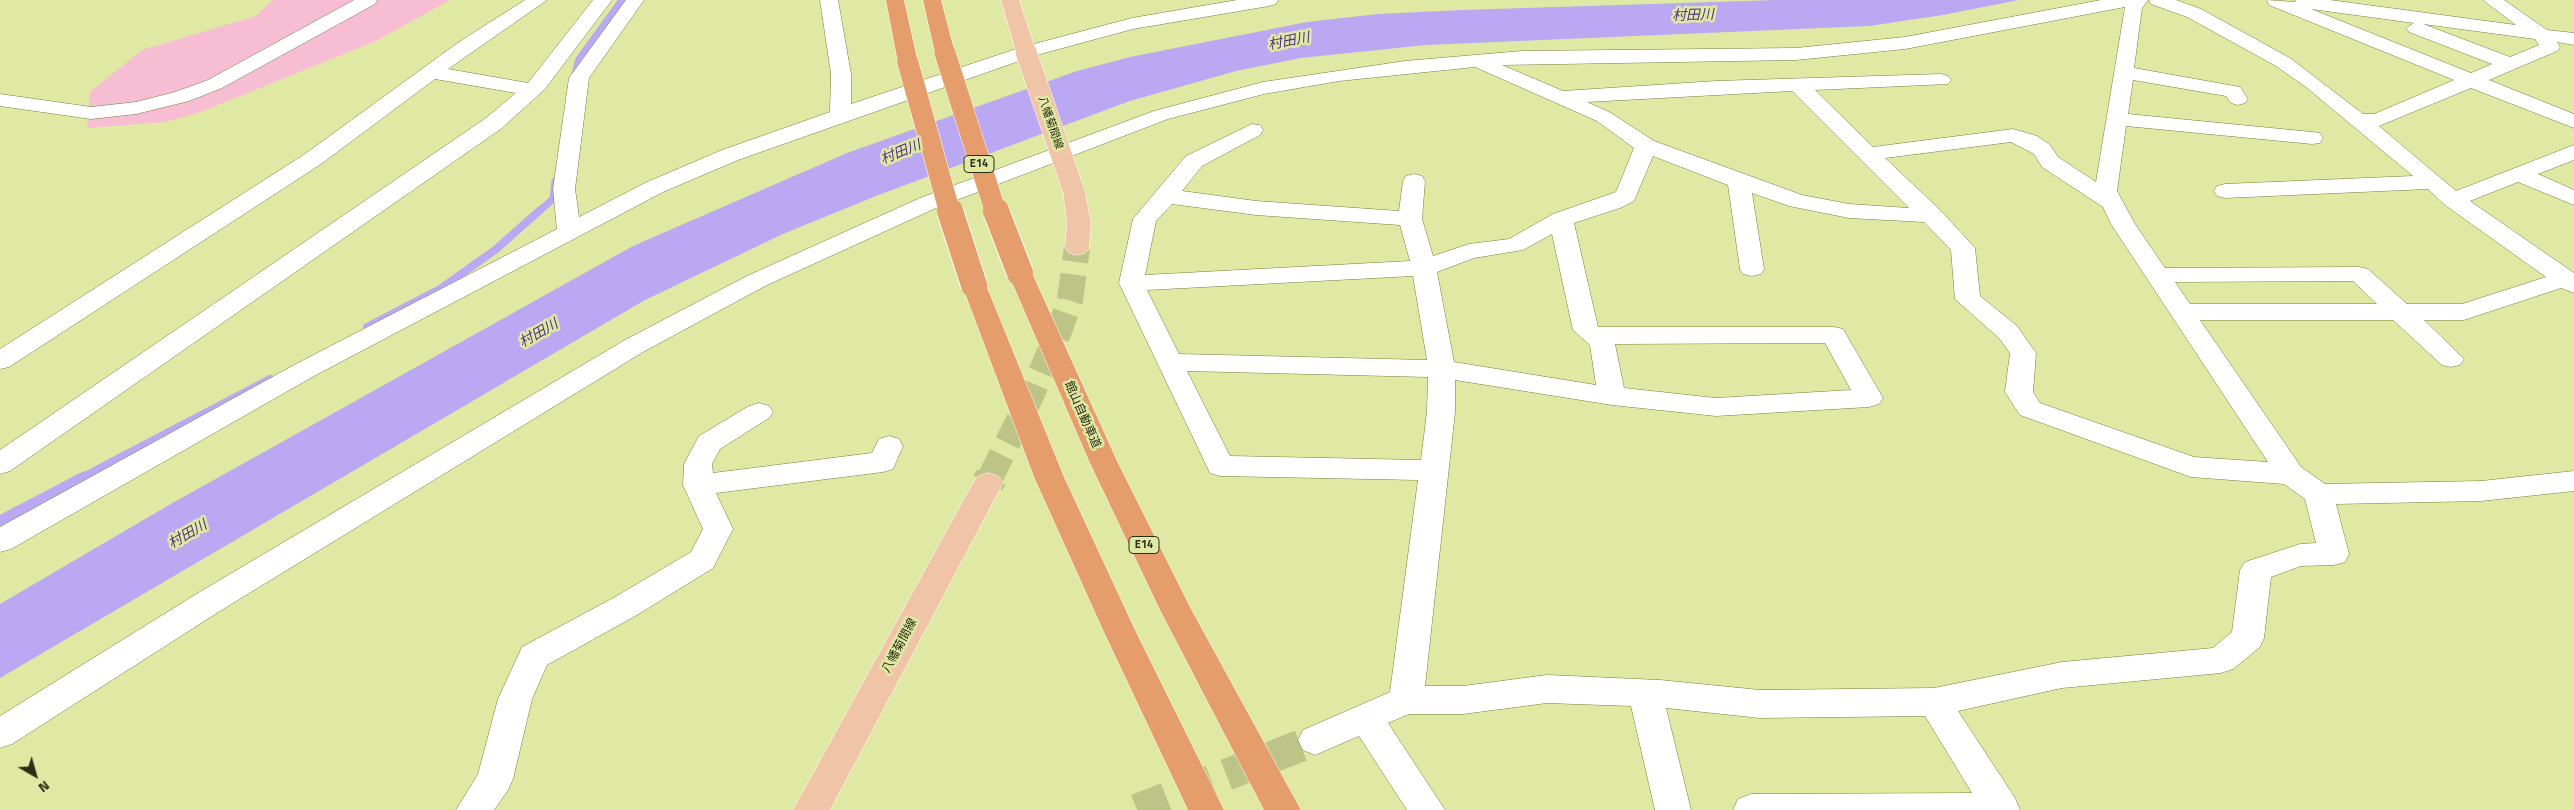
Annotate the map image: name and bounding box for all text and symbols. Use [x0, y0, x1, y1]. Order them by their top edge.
water label: 村田川 [1672, 7, 1714, 25]
water label: 村田川 [1267, 30, 1311, 54]
street label: 八幡菊間線 [1035, 95, 1065, 151]
water label: 村田川 [878, 137, 924, 169]
road number: E14 [964, 156, 994, 172]
water label: 村田川 [517, 316, 561, 352]
street label: 館山自動車道 [1061, 379, 1103, 451]
water label: 村田川 [166, 517, 210, 553]
road number: E14 [1129, 536, 1159, 554]
street label: 八幡菊間線 [880, 616, 920, 676]
north arrow [10, 750, 60, 800]
text: N [34, 776, 55, 798]

